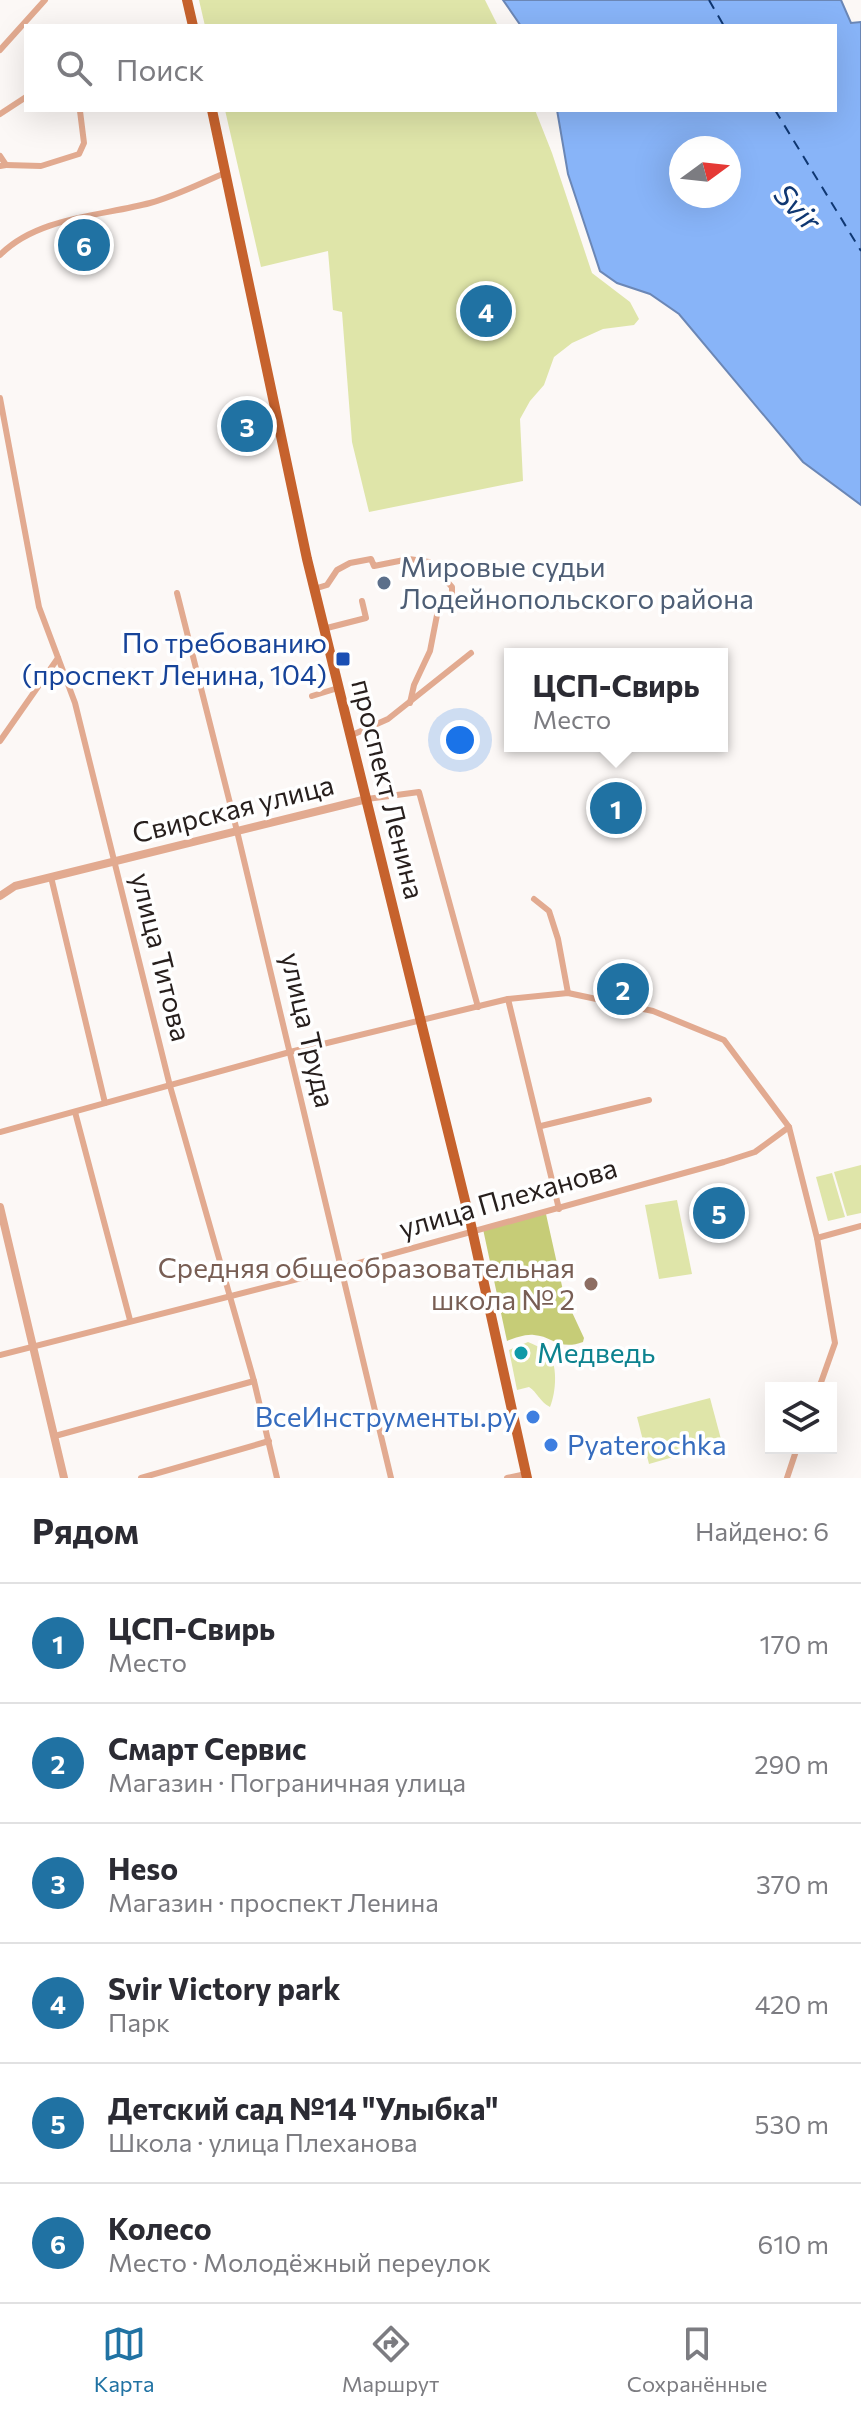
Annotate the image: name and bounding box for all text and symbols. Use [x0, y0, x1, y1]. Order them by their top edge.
search box [24, 24, 837, 112]
icon: search [52, 46, 96, 90]
text: Поиск [116, 50, 204, 87]
north arrow [669, 136, 741, 208]
water label: Svir [767, 175, 831, 239]
pin: 6 [58, 215, 110, 275]
pin: 4 [460, 281, 512, 341]
pin: 3 [221, 396, 273, 456]
place label: Мировые судьи Лодейнопольского района [400, 549, 754, 615]
marker: Мировые судьи Лодейнопольского района [375, 574, 393, 592]
place label: По требованию (проспект Ленина, 104) [22, 625, 327, 691]
popup [504, 648, 728, 752]
marker: По требованию (проспект Ленина, 104) [334, 650, 352, 668]
text: ЦСП-Свирь [532, 666, 700, 703]
street label: проспект Ленина [345, 675, 433, 902]
text: Место [532, 703, 611, 734]
your location [440, 720, 480, 760]
street label: Свирская улица [128, 767, 337, 849]
pin: 1 [590, 778, 642, 838]
street label: улица Титова [125, 869, 199, 1045]
street label: улица Труда [275, 949, 343, 1111]
pin: 2 [597, 959, 649, 1019]
street label: улица Плеханова [395, 1150, 621, 1244]
pin: 5 [693, 1183, 745, 1243]
place label: Средняя общеобразовательная школа № 2 [158, 1250, 575, 1316]
marker: Средняя общеобразовательная школа № 2 [582, 1275, 600, 1293]
place label: Медведь [537, 1335, 655, 1369]
marker: Медведь [512, 1344, 530, 1362]
map controls [765, 1382, 837, 1454]
button: layers [765, 1382, 837, 1454]
place label: ВсеИнструменты.ру [255, 1399, 517, 1433]
marker: ВсеИнструменты.ру [524, 1408, 542, 1426]
place label: Pyaterochka [567, 1427, 727, 1461]
marker: Pyaterochka [542, 1436, 560, 1454]
text: Рядом [32, 1509, 139, 1551]
text: Найдено: 6 [695, 1515, 829, 1546]
text: ЦСП-Свирь [108, 1609, 275, 1646]
text: 1 [52, 1628, 64, 1659]
text: 170 m [760, 1628, 829, 1659]
text: Место [108, 1646, 187, 1677]
text: Смарт Сервис [108, 1729, 307, 1766]
text: 2 [51, 1748, 65, 1779]
text: 290 m [754, 1748, 829, 1779]
text: Магазин · Пограничная улица [108, 1766, 466, 1797]
text: Heso [108, 1849, 178, 1886]
text: 3 [50, 1868, 66, 1899]
text: 370 m [756, 1868, 829, 1899]
text: Магазин · проспект Ленина [108, 1886, 439, 1917]
text: Svir Victory park [108, 1969, 340, 2006]
text: 4 [50, 1988, 66, 2019]
text: 420 m [755, 1988, 829, 2019]
text: Парк [108, 2006, 170, 2037]
text: Детский сад №14 "Улыбка" [108, 2089, 498, 2126]
text: 5 [50, 2108, 66, 2139]
text: 530 m [755, 2108, 829, 2139]
text: Школа · улица Плеханова [108, 2126, 418, 2157]
text: Колесо [108, 2209, 212, 2246]
text: 6 [50, 2228, 66, 2259]
text: 610 m [757, 2228, 829, 2259]
text: Место · Молодёжный переулок [108, 2246, 491, 2277]
tab: Карта [94, 2322, 154, 2397]
tab: Маршрут [342, 2322, 439, 2397]
tab: Сохранённые [627, 2322, 767, 2397]

